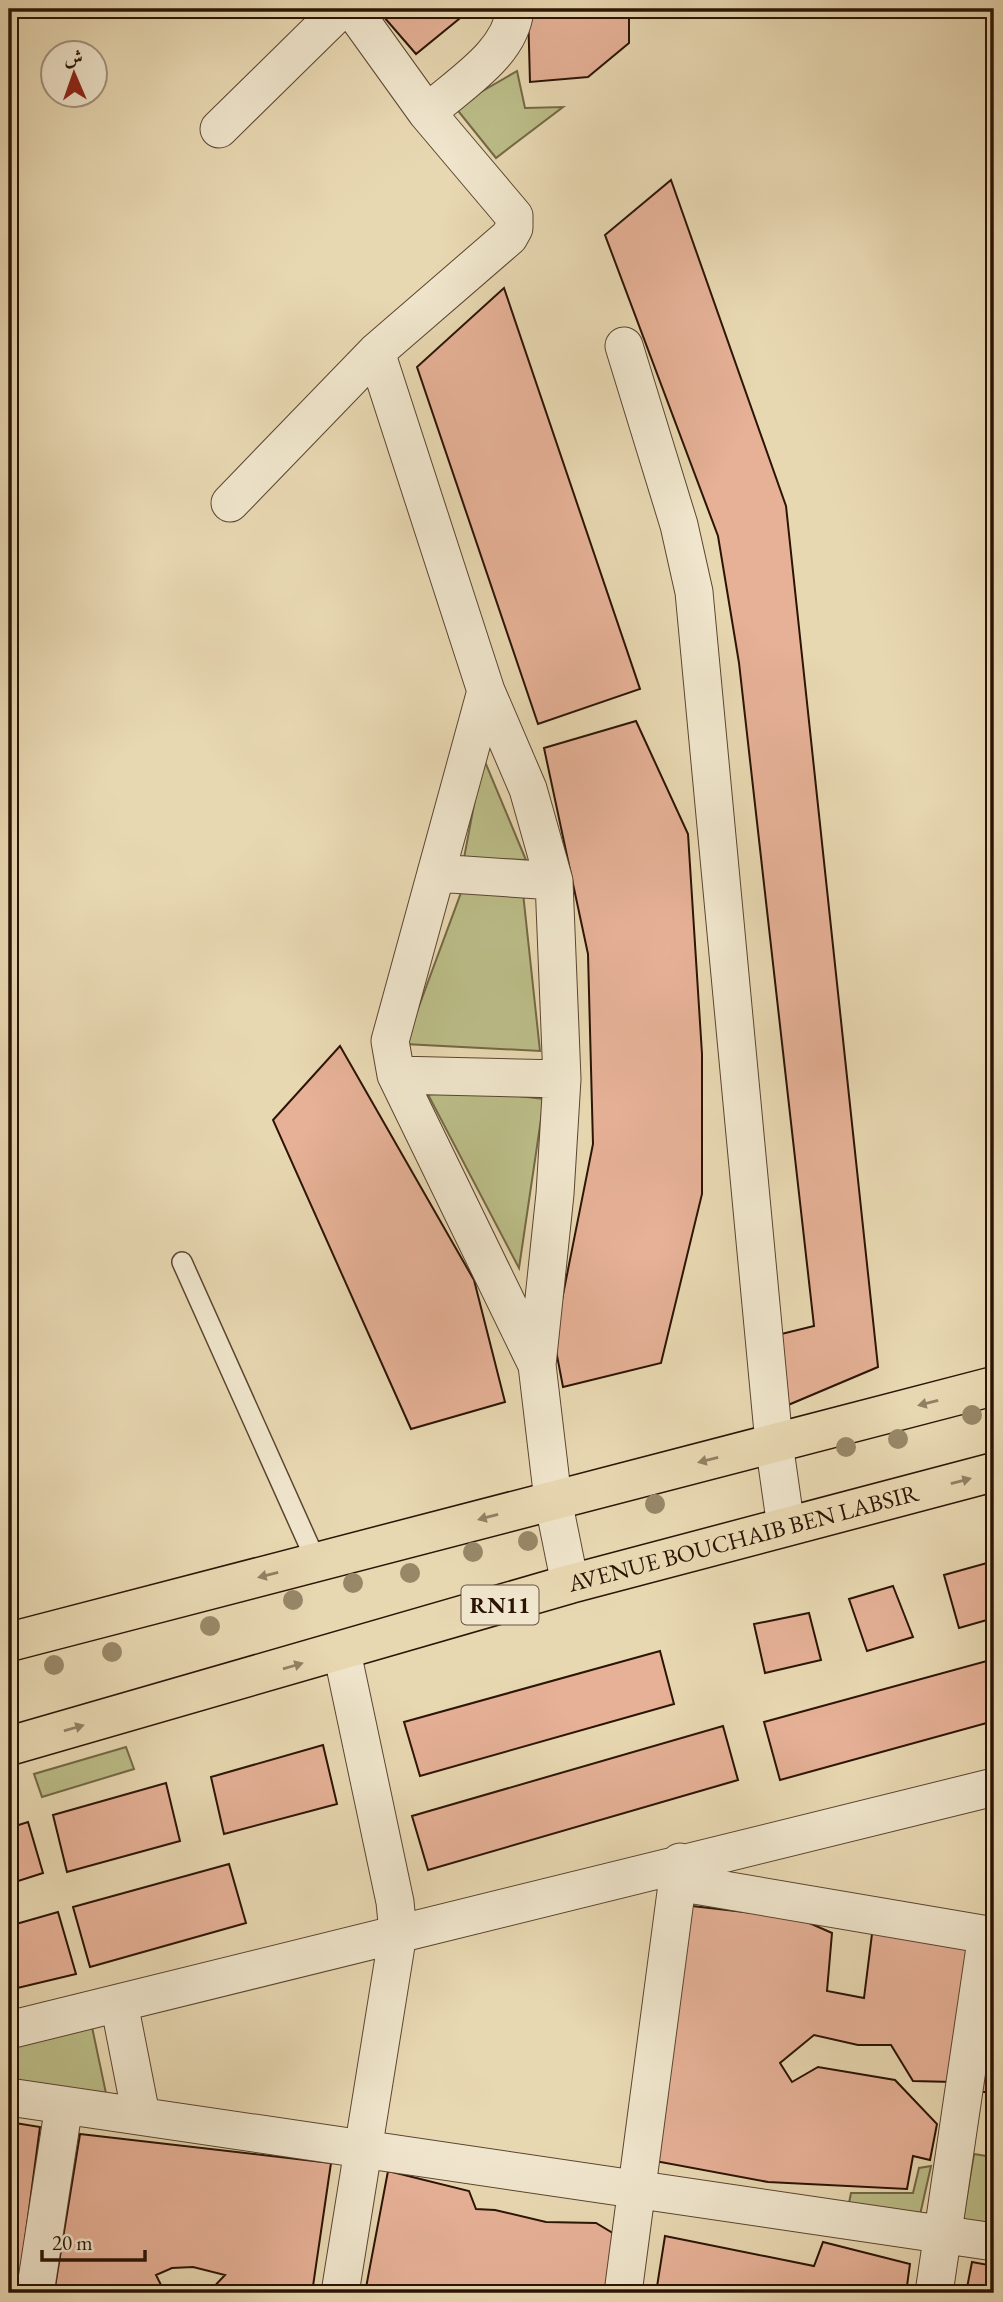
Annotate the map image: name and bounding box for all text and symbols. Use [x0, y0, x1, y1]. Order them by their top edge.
north arrow [38, 38, 108, 108]
text: ش [64, 45, 83, 70]
one-way arrow [917, 1398, 939, 1409]
one-way arrow [697, 1455, 719, 1466]
one-way arrow [951, 1475, 972, 1485]
street label: AVENUE BOUCHAIB BEN LABSIR [564, 1476, 922, 1599]
one-way arrow [477, 1512, 499, 1523]
one-way arrow [257, 1570, 279, 1581]
road number: RN11 [462, 1586, 538, 1624]
one-way arrow [283, 1660, 304, 1670]
one-way arrow [64, 1722, 85, 1732]
scale bar [42, 2218, 145, 2262]
text: 20 m [52, 2229, 93, 2256]

